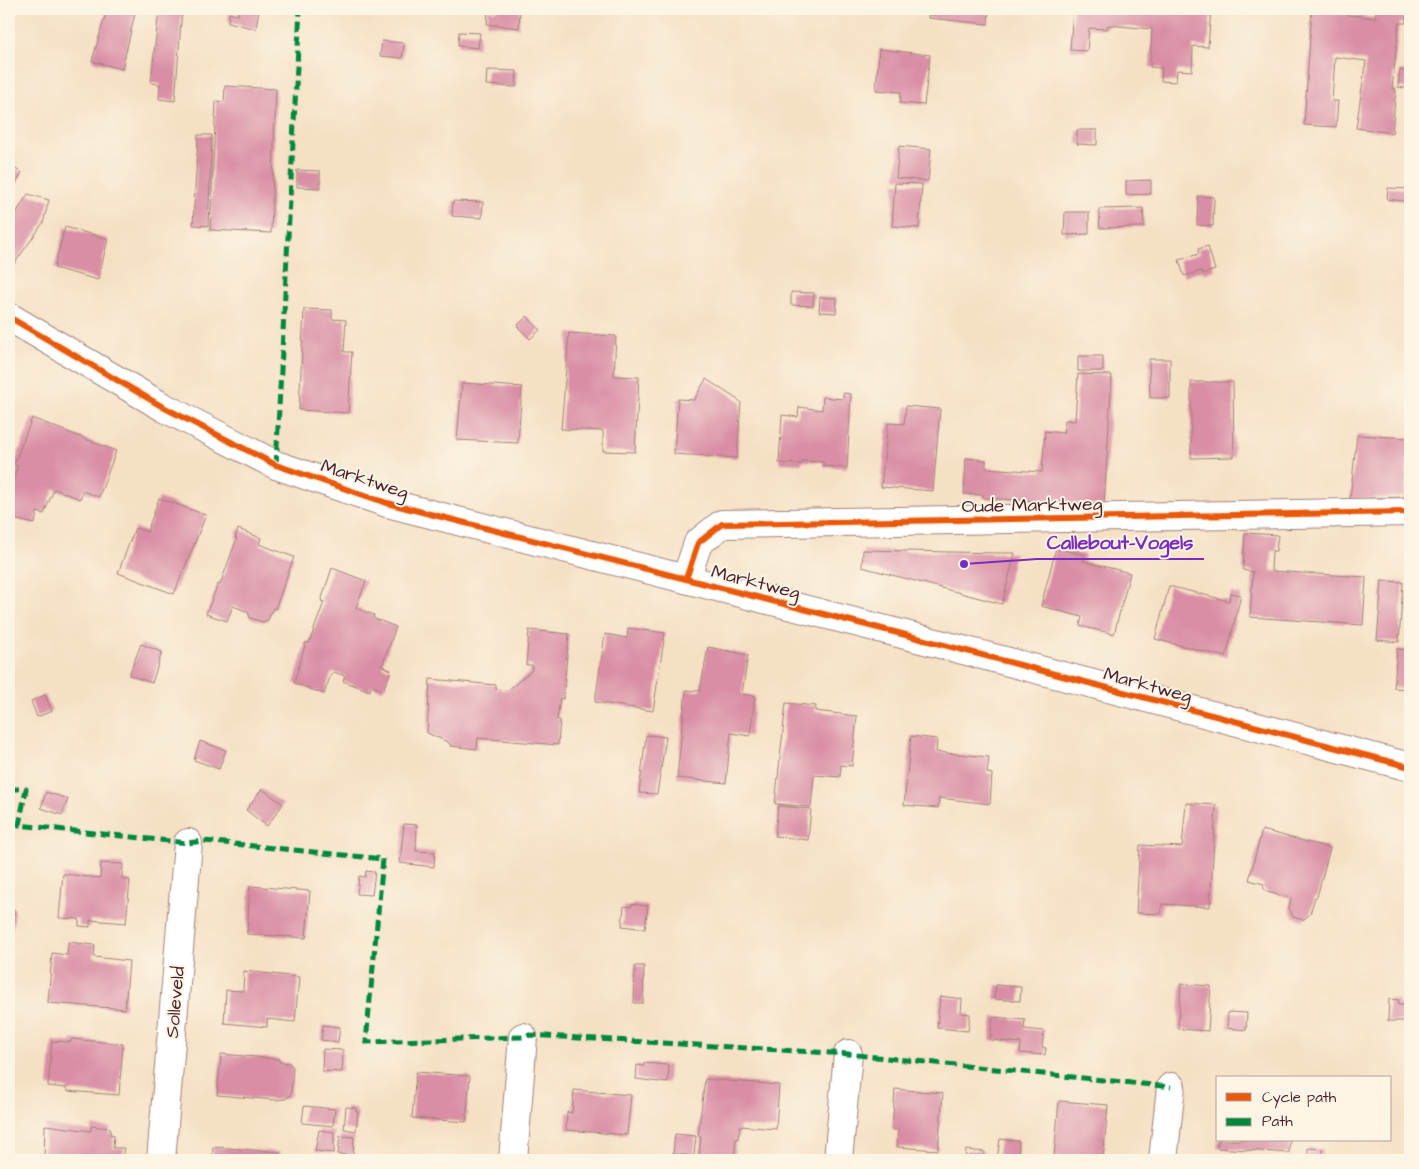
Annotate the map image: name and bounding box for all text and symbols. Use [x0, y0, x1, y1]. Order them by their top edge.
street label: Marktweg [317, 453, 412, 507]
street label: Oude Marktweg [961, 491, 1103, 521]
callout: Callebout-Vogels [1037, 524, 1204, 559]
text: Callebout-Vogels [1047, 529, 1193, 558]
street label: Marktweg [708, 558, 803, 608]
street label: Marktweg [1100, 661, 1195, 711]
street label: Solleveld [159, 965, 192, 1039]
legend [1216, 1076, 1392, 1142]
text: Cycle path [1262, 1087, 1337, 1109]
text: Path [1262, 1111, 1293, 1132]

